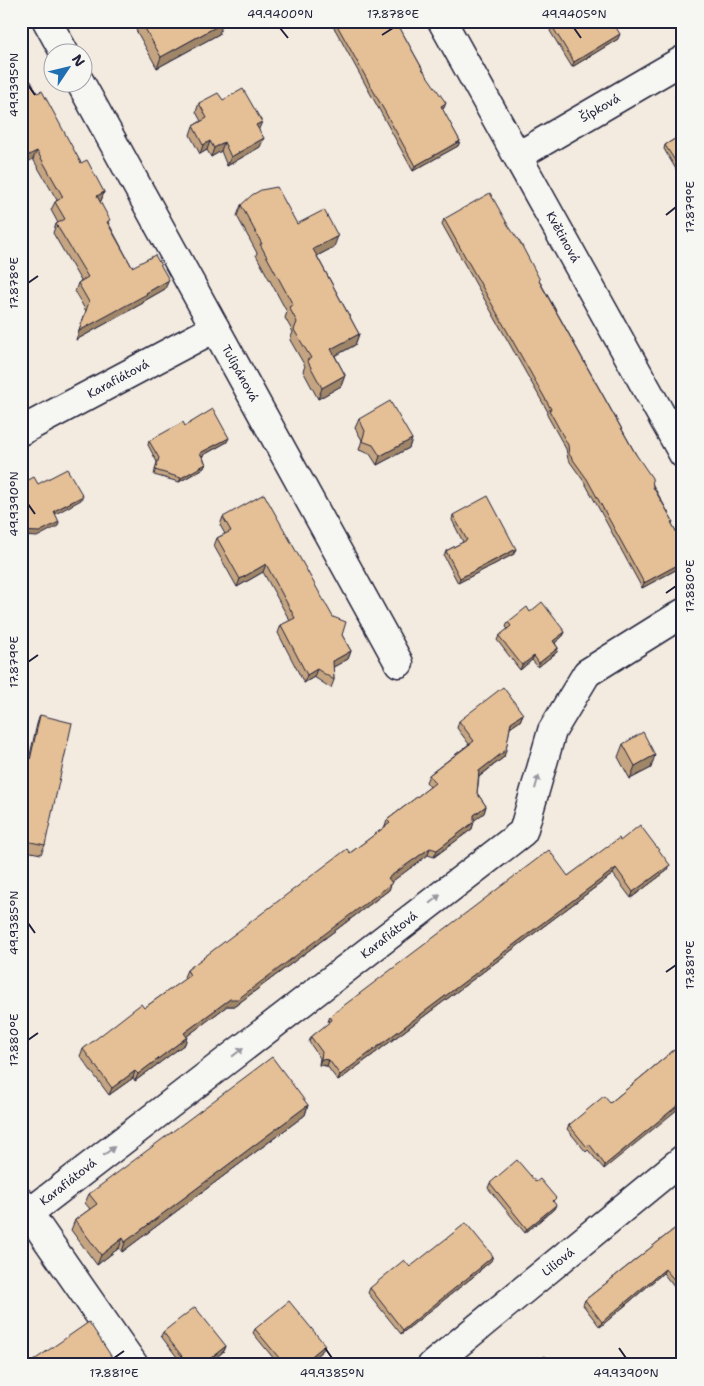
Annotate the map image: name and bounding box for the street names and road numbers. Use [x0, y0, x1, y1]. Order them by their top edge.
street label: Šípková [577, 90, 623, 126]
street label: Květinová [542, 209, 584, 266]
street label: Tulipánová [218, 342, 262, 405]
street label: Karafiátová [84, 356, 152, 402]
street label: Karafiátová [357, 907, 421, 962]
street label: Karafiátová [36, 1154, 100, 1209]
street label: Liliová [539, 1244, 578, 1280]

